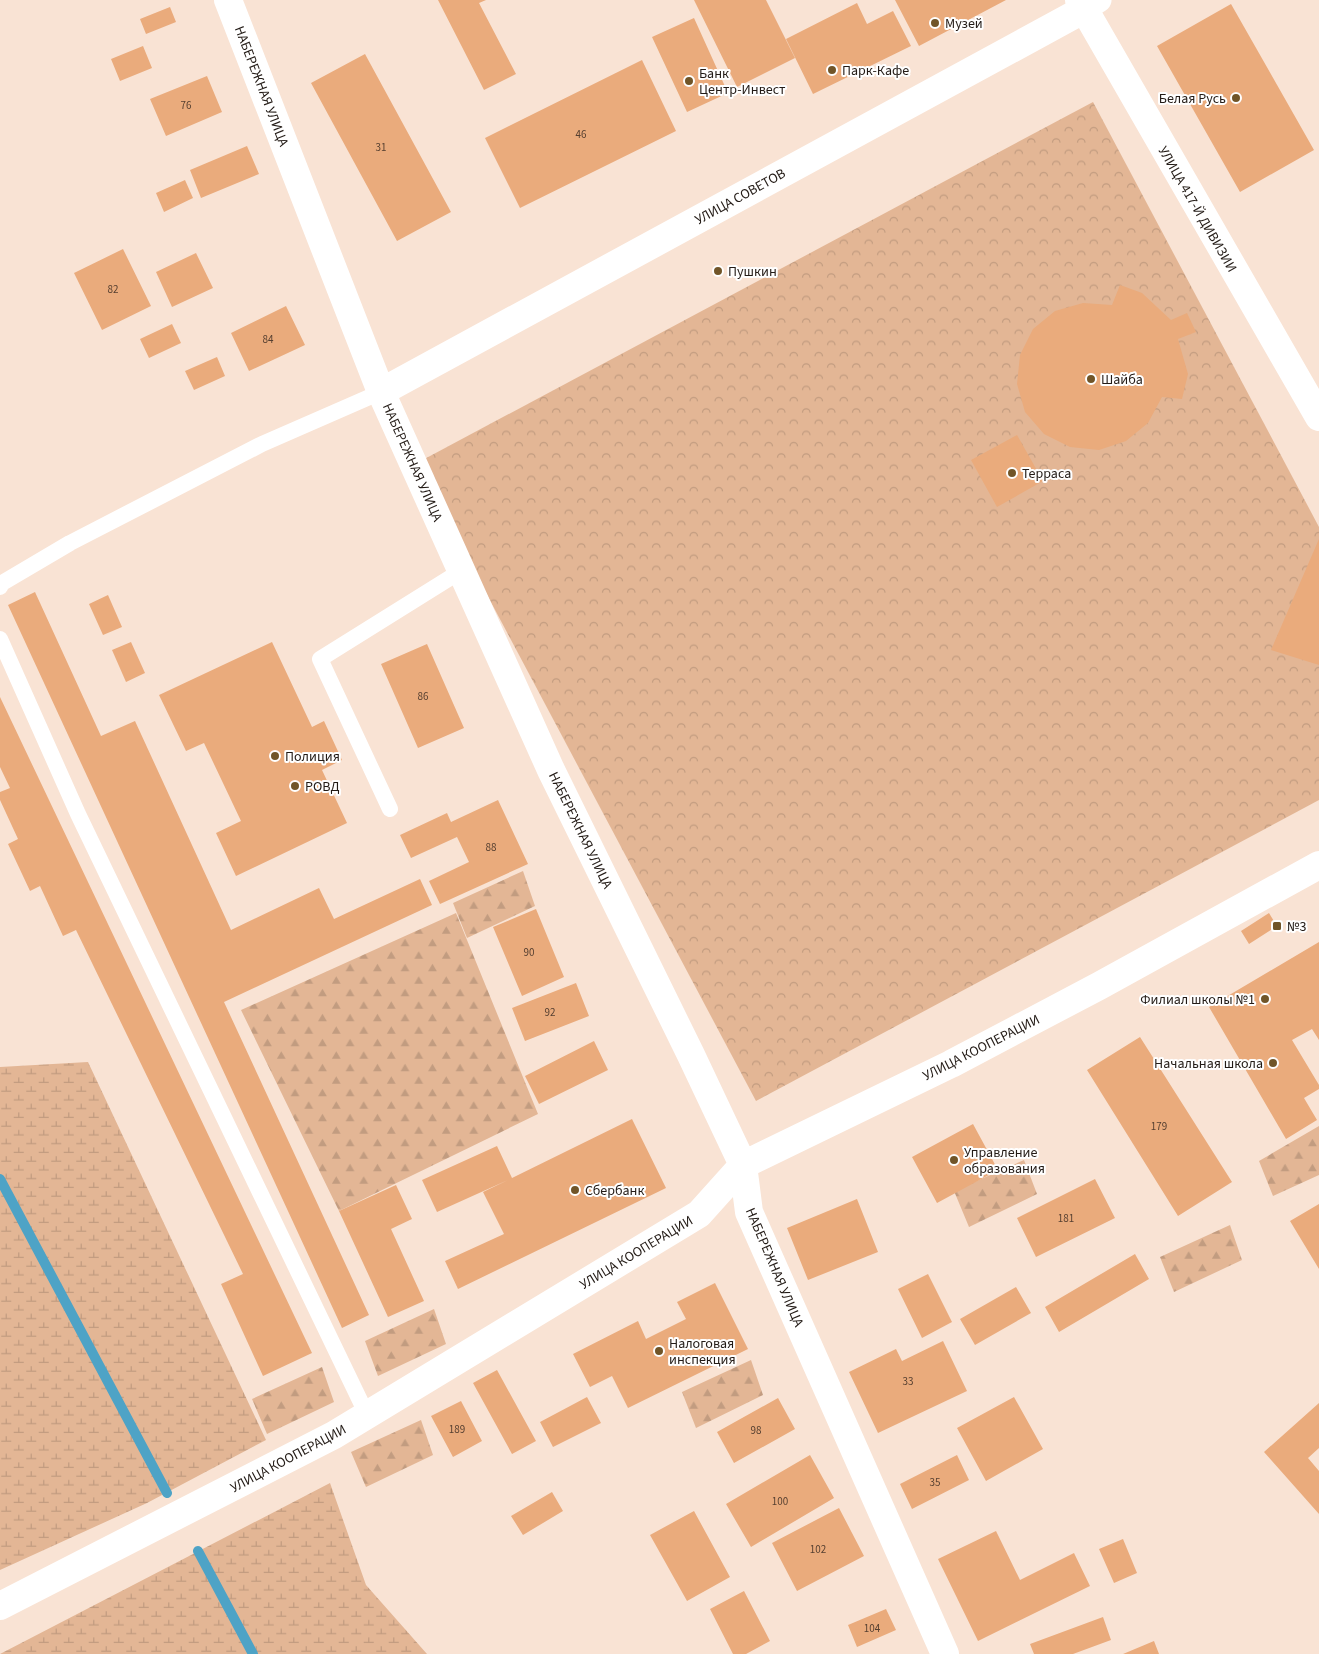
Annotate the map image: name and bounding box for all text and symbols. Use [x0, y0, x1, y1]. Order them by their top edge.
place label: Музей [945, 14, 983, 34]
marker: Музей [929, 17, 941, 29]
street label: НАБЕРЕЖНАЯ УЛИЦА [229, 23, 293, 150]
place label: Парк-Кафе [842, 61, 909, 81]
place label: Банк Центр-Инвест [699, 64, 786, 100]
marker: Парк-Кафе [826, 64, 838, 76]
marker: Банк Центр-Инвест [683, 75, 695, 87]
place label: Белая Русь [1159, 89, 1226, 109]
marker: Белая Русь [1230, 92, 1242, 104]
house number: 76 [181, 98, 192, 113]
house number: 46 [576, 127, 587, 142]
house number: 31 [376, 140, 386, 155]
street label: УЛИЦА 417-Й ДИВИЗИИ [1153, 143, 1241, 276]
street label: УЛИЦА СОВЕТОВ [691, 164, 789, 230]
place label: Пушкин [728, 262, 777, 282]
marker: Пушкин [712, 265, 724, 277]
house number: 82 [108, 282, 118, 297]
house number: 84 [263, 332, 274, 347]
place label: Шайба [1101, 370, 1143, 390]
marker: Шайба [1085, 373, 1097, 385]
street label: НАБЕРЕЖНАЯ УЛИЦА [377, 400, 447, 525]
place label: Терраса [1022, 464, 1071, 484]
marker: Терраса [1006, 467, 1018, 479]
house number: 86 [418, 689, 429, 704]
place label: Полиция [285, 747, 340, 767]
marker: Полиция [269, 750, 281, 762]
street label: НАБЕРЕЖНАЯ УЛИЦА [543, 769, 617, 893]
place label: РОВД [305, 777, 339, 797]
marker: РОВД [289, 780, 301, 792]
house number: 88 [486, 840, 497, 855]
place label: №3 [1287, 917, 1307, 937]
marker: №3 [1271, 920, 1283, 932]
house number: 90 [524, 945, 534, 960]
place label: Филиал школы №1 [1140, 990, 1255, 1010]
marker: Филиал школы №1 [1259, 993, 1271, 1005]
house number: 92 [545, 1005, 555, 1020]
street label: УЛИЦА КООПЕРАЦИИ [920, 1010, 1043, 1086]
place label: Начальная школа [1154, 1054, 1263, 1074]
marker: Начальная школа [1267, 1057, 1279, 1069]
house number: 179 [1151, 1119, 1167, 1134]
place label: Управление образования [964, 1143, 1045, 1179]
marker: Управление образования [948, 1154, 960, 1166]
place label: Сбербанк [585, 1181, 644, 1201]
marker: Сбербанк [569, 1184, 581, 1196]
street label: НАБЕРЕЖНАЯ УЛИЦА [740, 1205, 808, 1330]
street label: УЛИЦА КООПЕРАЦИИ [576, 1211, 697, 1295]
house number: 181 [1058, 1211, 1074, 1226]
place label: Налоговая инспекция [669, 1334, 736, 1370]
marker: Налоговая инспекция [653, 1345, 665, 1357]
house number: 33 [903, 1374, 913, 1389]
street label: УЛИЦА КООПЕРАЦИИ [227, 1420, 350, 1498]
house number: 189 [449, 1422, 465, 1437]
house number: 98 [751, 1423, 762, 1438]
house number: 35 [930, 1475, 940, 1490]
house number: 100 [772, 1494, 788, 1509]
house number: 102 [810, 1542, 826, 1557]
house number: 104 [864, 1621, 881, 1636]

